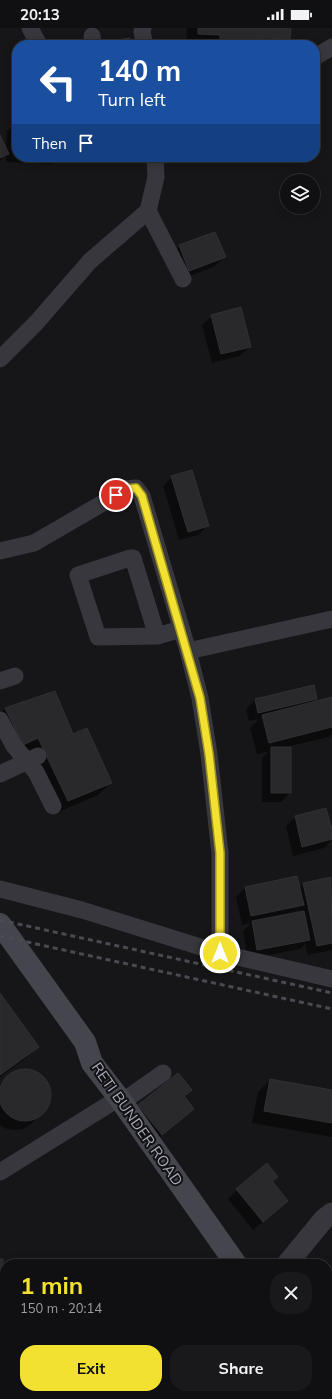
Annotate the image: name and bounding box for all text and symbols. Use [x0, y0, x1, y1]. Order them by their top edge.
text: 20:13 [20, 5, 60, 24]
text: 140 m [98, 53, 181, 88]
icon: left [32, 56, 84, 108]
text: Turn left [98, 88, 166, 111]
icon: arrive [75, 132, 97, 154]
text: Then [32, 134, 67, 153]
map controls [280, 174, 320, 214]
button: layers [280, 174, 320, 214]
pin [99, 478, 133, 512]
icon: arrive [105, 484, 127, 506]
position arrow [199, 932, 241, 974]
street label: RETI BUNDER ROAD [88, 1058, 187, 1189]
text: 1 min [20, 1270, 83, 1300]
button: close [270, 1272, 312, 1314]
text: 150 m · 20:14 [20, 1300, 102, 1316]
button: Exit [20, 1345, 162, 1391]
button: Share [170, 1345, 312, 1391]

